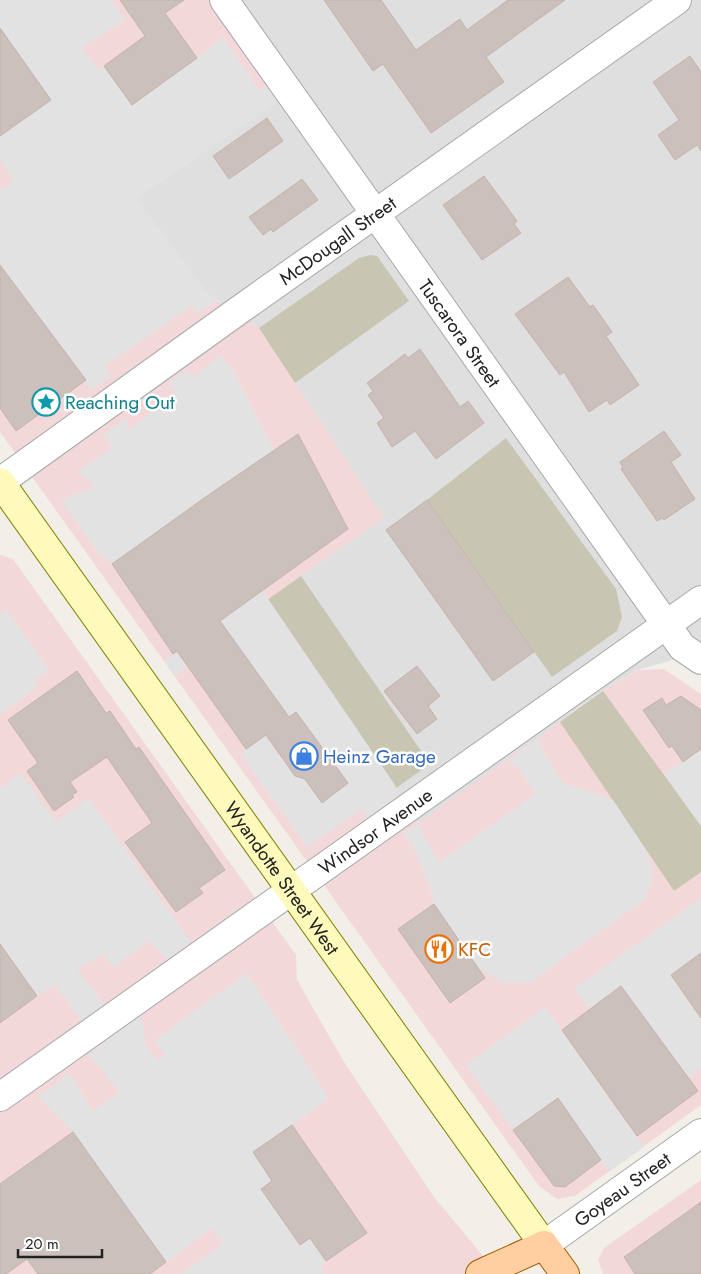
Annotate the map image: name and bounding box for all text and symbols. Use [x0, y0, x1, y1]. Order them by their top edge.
street label: McDougall Street [273, 189, 402, 291]
street label: Tuscarora Street [412, 274, 508, 393]
place icon: Reaching Out [31, 387, 61, 417]
place label: Reaching Out [65, 389, 175, 416]
shop icon: Heinz Garage [289, 741, 319, 771]
place label: Heinz Garage [323, 743, 436, 770]
street label: Windsor Avenue [313, 781, 438, 881]
street label: Wyandotte Street West [218, 796, 346, 960]
restaurant icon: KFC [424, 934, 454, 964]
place label: KFC [458, 936, 491, 963]
street label: Goyeau Street [568, 1145, 676, 1233]
scale bar [18, 1226, 101, 1258]
text: 20 m [25, 1233, 59, 1255]

